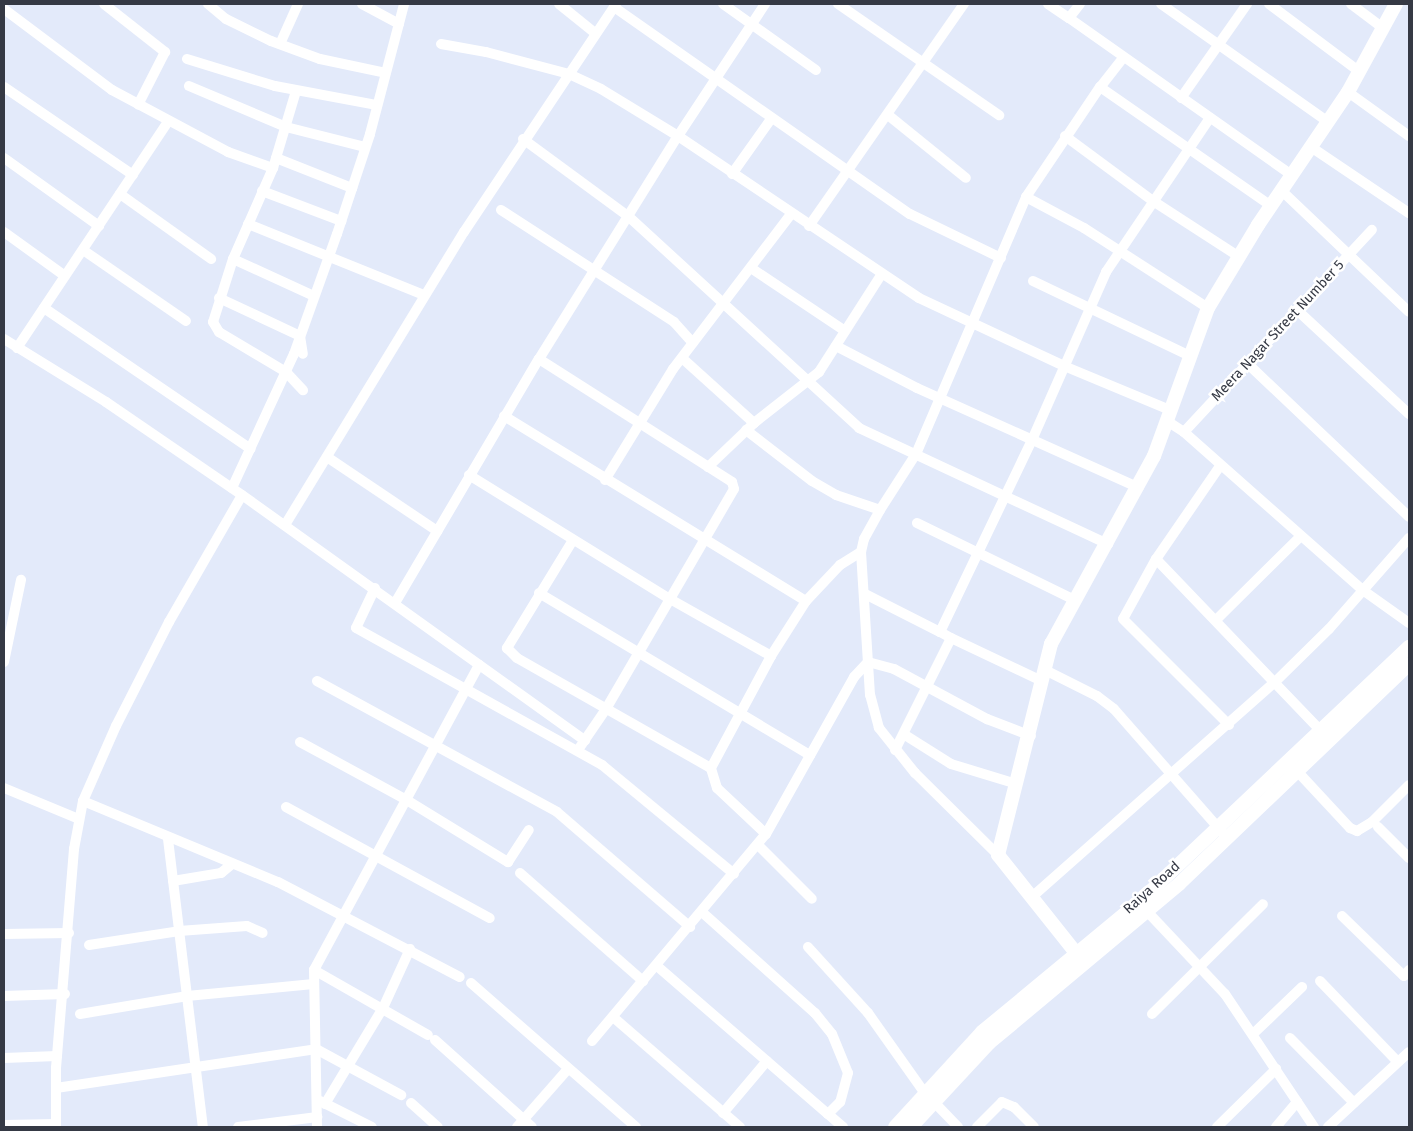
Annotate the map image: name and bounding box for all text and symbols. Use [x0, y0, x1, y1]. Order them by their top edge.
street label: Meera Nagar Street Number 5 [1208, 257, 1348, 405]
street label: Raiya Road [1120, 858, 1184, 918]

